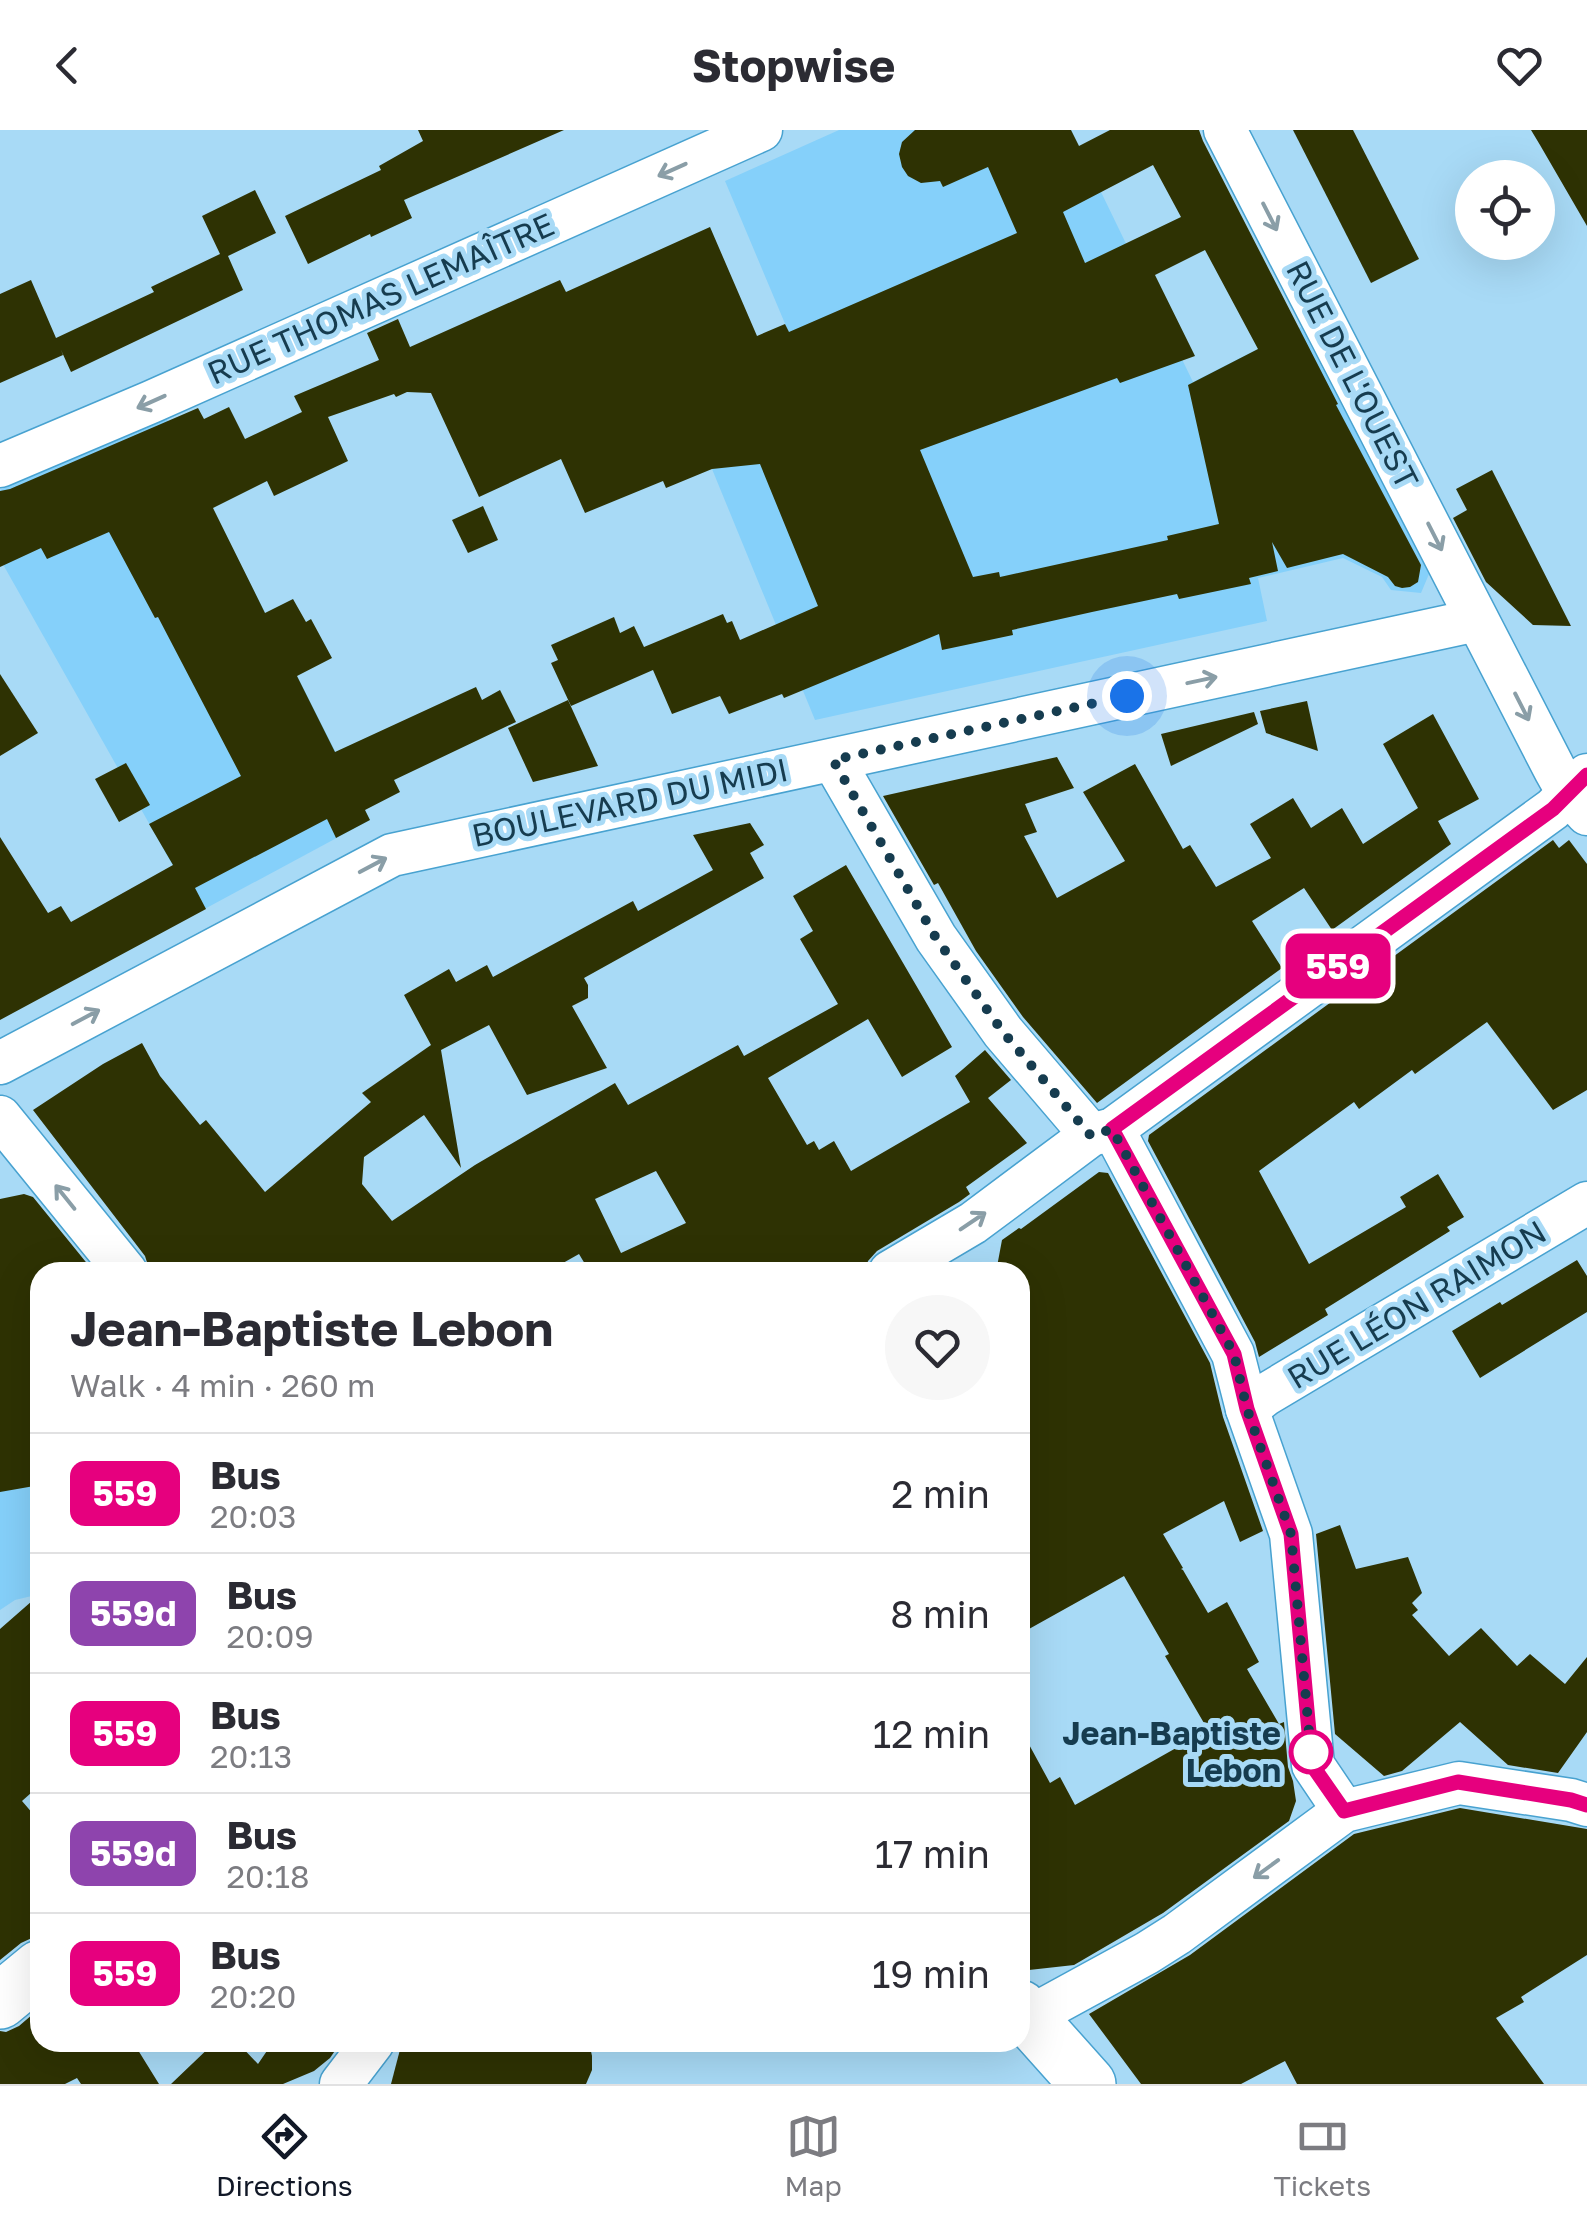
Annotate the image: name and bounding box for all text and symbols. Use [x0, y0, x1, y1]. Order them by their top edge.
icon: back [40, 38, 95, 93]
text: Stopwise [692, 38, 895, 92]
icon: heart [1492, 38, 1547, 93]
map controls [1455, 160, 1555, 260]
button: locate [1455, 160, 1555, 260]
one-way arrow [658, 161, 688, 180]
one-way arrow [1261, 201, 1280, 231]
street label: RUE THOMAS LEMAÎTRE [201, 204, 560, 392]
street label: RUE DE L'OUEST [1279, 254, 1427, 495]
one-way arrow [136, 394, 167, 412]
one-way arrow [1426, 521, 1445, 551]
one-way arrow [1185, 670, 1217, 689]
your location [1102, 671, 1152, 721]
one-way arrow [1513, 691, 1532, 721]
street label: BOULEVARD DU MIDI [468, 750, 791, 854]
one-way arrow [358, 854, 387, 874]
line badge: 559 [1280, 934, 1396, 998]
text: 559 [1306, 945, 1370, 987]
one-way arrow [71, 1007, 101, 1027]
one-way arrow [54, 1184, 76, 1210]
one-way arrow [959, 1211, 987, 1232]
street label: RUE LÉON RAIMON [1280, 1212, 1553, 1396]
button: heart [885, 1295, 990, 1400]
text: Jean-Baptiste Lebon [70, 1299, 553, 1357]
text: Walk · 4 min · 260 m [70, 1366, 375, 1404]
text: Bus [210, 1452, 281, 1497]
text: 2 min [891, 1471, 990, 1516]
text: 559 [93, 1472, 157, 1514]
text: 20:03 [210, 1497, 297, 1535]
text: Bus [226, 1572, 297, 1617]
text: 8 min [890, 1591, 990, 1636]
text: 559d [90, 1592, 176, 1634]
text: 20:09 [226, 1617, 314, 1655]
text: Bus [210, 1692, 281, 1737]
text: 12 min [873, 1711, 990, 1756]
text: 559 [93, 1712, 157, 1754]
place label: Jean-Baptiste Lebon [1062, 1714, 1281, 1789]
marker: Jean-Baptiste Lebon [1290, 1731, 1332, 1773]
text: 20:13 [210, 1737, 292, 1775]
text: Bus [226, 1812, 297, 1857]
text: 17 min [875, 1831, 990, 1876]
text: 559d [90, 1832, 176, 1874]
text: 20:18 [226, 1857, 310, 1895]
one-way arrow [1252, 1858, 1280, 1879]
text: Bus [210, 1932, 281, 1977]
text: 19 min [872, 1951, 990, 1996]
text: 559 [93, 1952, 157, 1994]
text: 20:20 [210, 1977, 296, 2015]
tab: Directions [216, 2109, 353, 2202]
tab: Map [785, 2109, 842, 2202]
tab: Tickets [1273, 2109, 1371, 2202]

